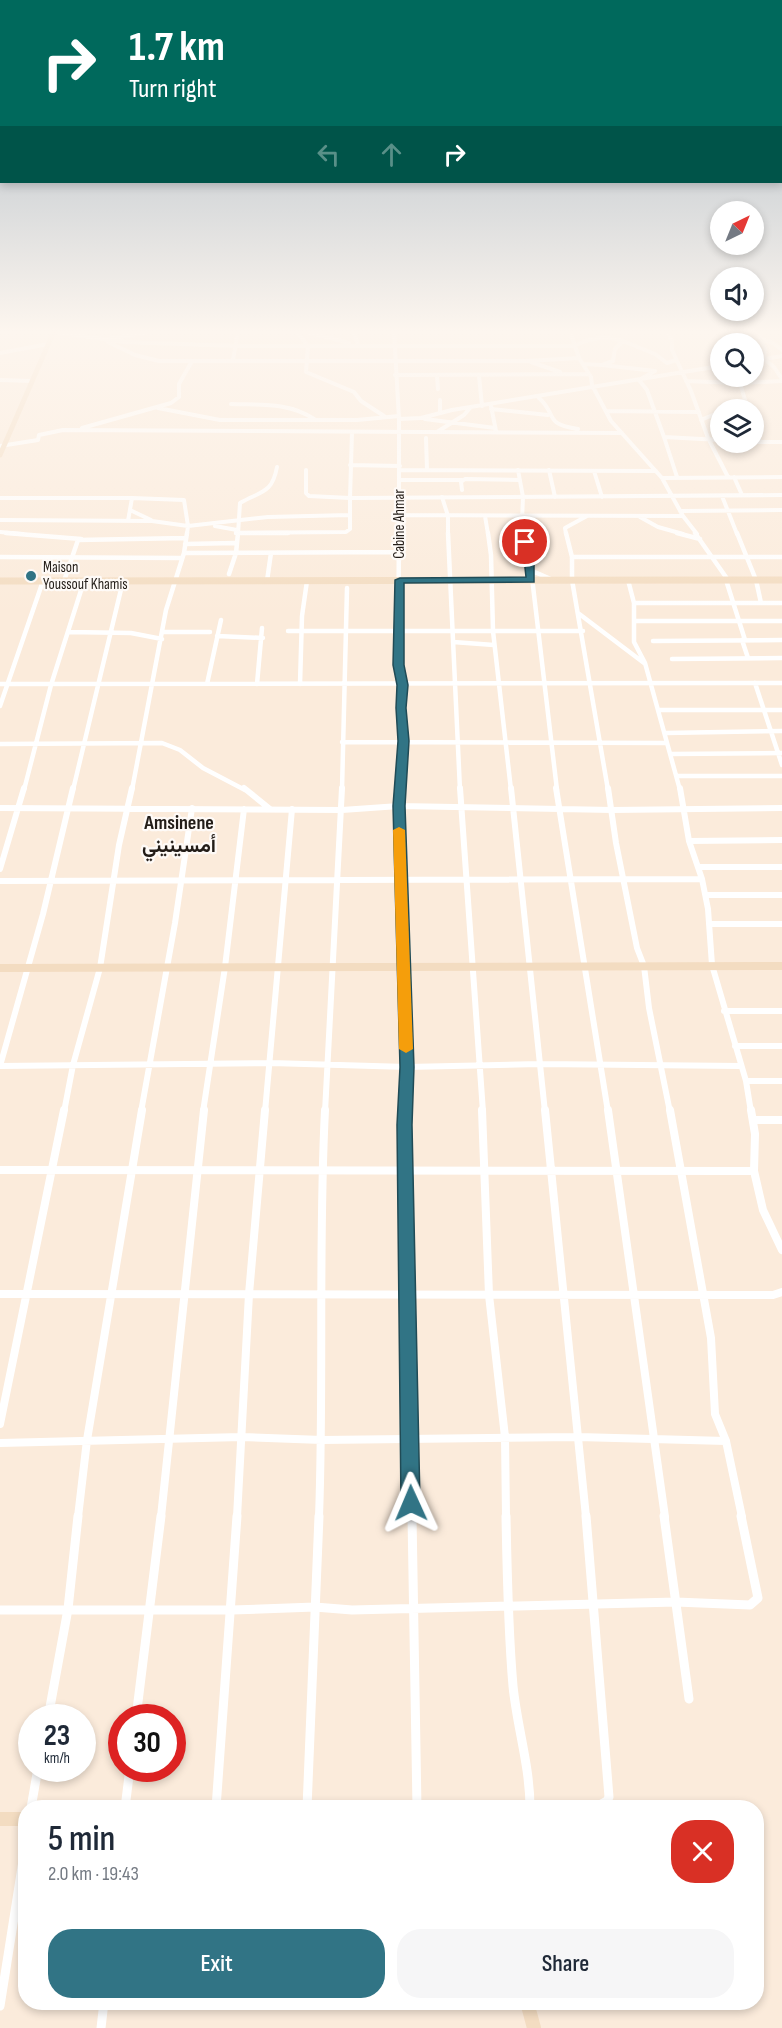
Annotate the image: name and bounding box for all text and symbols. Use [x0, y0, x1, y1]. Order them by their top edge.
text: 1.7 km [129, 22, 225, 73]
icon: right [30, 24, 108, 102]
text: Turn right [129, 73, 216, 105]
icon: left [312, 138, 345, 171]
icon: ahead [375, 138, 408, 171]
icon: right [438, 138, 471, 171]
north arrow [710, 201, 764, 255]
map controls [710, 201, 764, 453]
button: sound [710, 267, 764, 321]
button: search [710, 333, 764, 387]
button: layers [710, 399, 764, 453]
street label: Cabine Ahmar [390, 489, 409, 559]
pin [499, 516, 550, 567]
icon: arrive [508, 525, 541, 558]
place label: Maison Youssouf Khamis [43, 558, 128, 594]
marker: Maison Youssouf Khamis [24, 569, 38, 583]
district label: Amsinene أمسينيني [142, 811, 216, 862]
position arrow [379, 1471, 443, 1535]
speed limit sign: 30 [108, 1704, 186, 1782]
text: 23 [44, 1718, 70, 1754]
text: km/h [44, 1749, 70, 1768]
text: 5 min [48, 1818, 115, 1861]
button: close [671, 1820, 734, 1883]
text: 2.0 km · 19:43 [48, 1862, 139, 1886]
button: Exit [48, 1929, 385, 1998]
button: Share [397, 1929, 734, 1998]

